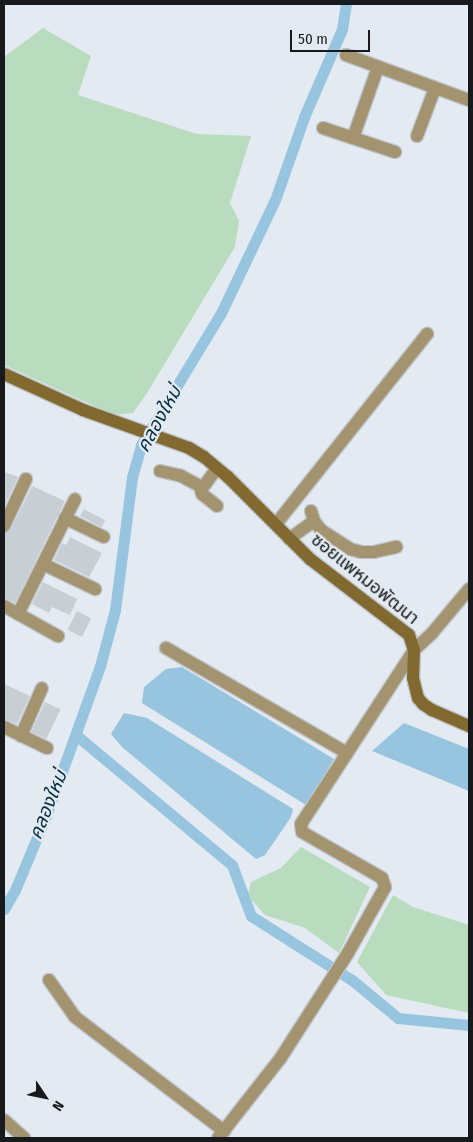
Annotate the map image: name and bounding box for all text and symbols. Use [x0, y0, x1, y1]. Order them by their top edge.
scale bar [293, 20, 373, 52]
text: 50 m [298, 30, 328, 48]
water label: คลองใหม่ [132, 382, 186, 456]
street label: ซอยแพหมอพัฒนา [307, 529, 423, 629]
water label: คลองใหม่ [24, 767, 72, 843]
north arrow [20, 1072, 70, 1122]
text: N [48, 1097, 67, 1114]

